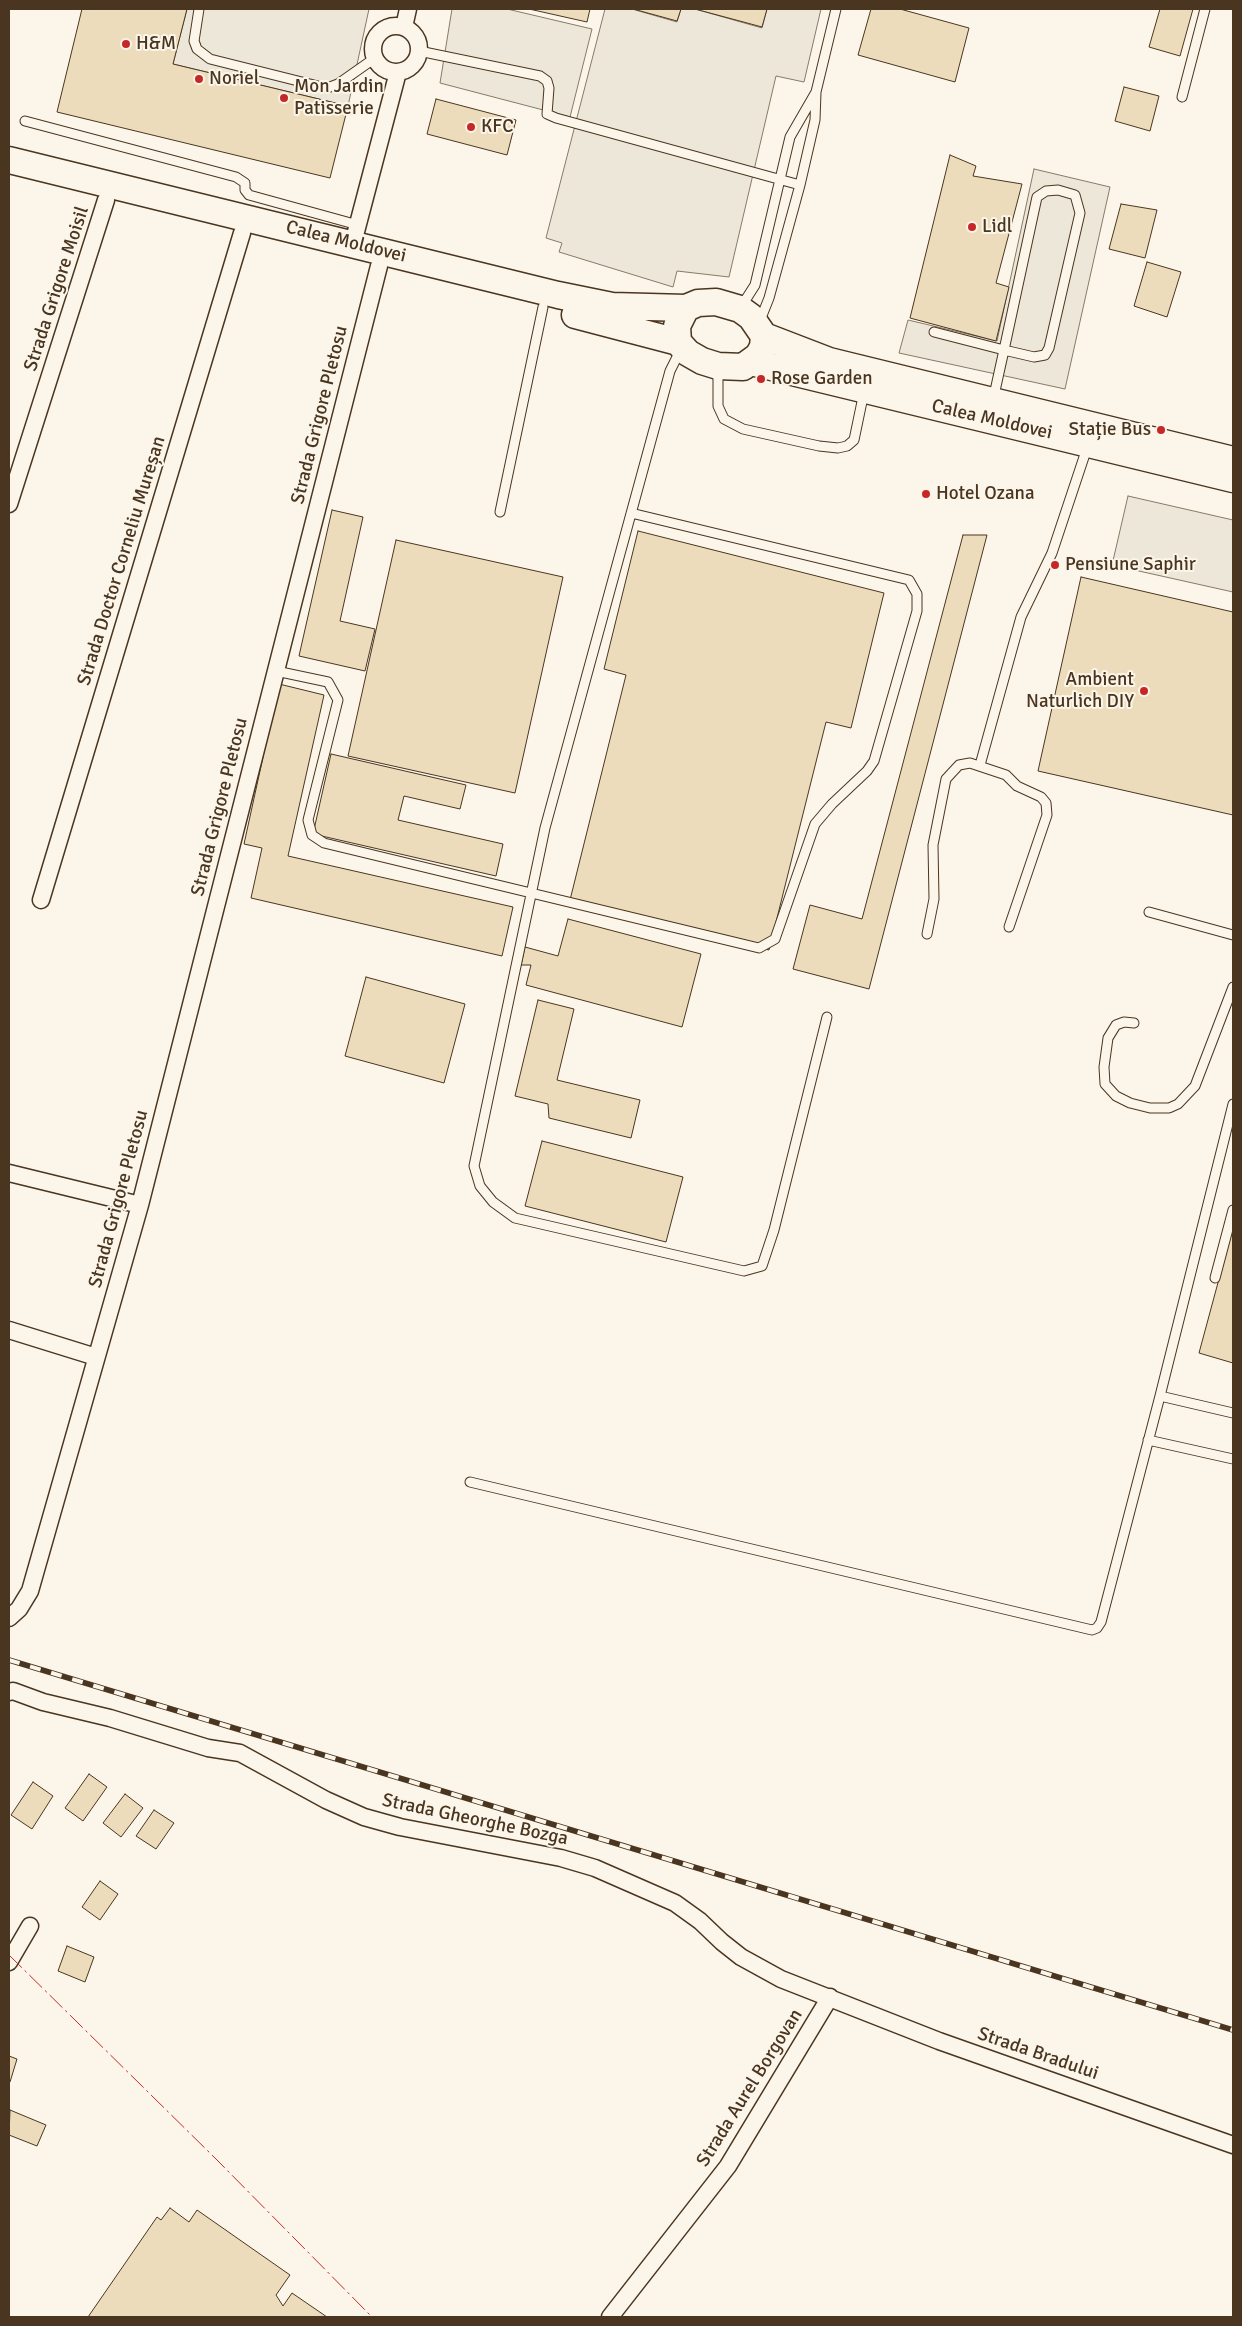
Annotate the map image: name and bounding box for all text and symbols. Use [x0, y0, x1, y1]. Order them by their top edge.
place label: H&M [136, 33, 176, 55]
marker: H&M [120, 38, 132, 50]
place label: Noriel [209, 68, 259, 90]
marker: Noriel [193, 73, 205, 85]
place label: Mon Jardin Patisserie [294, 76, 384, 120]
marker: Mon Jardin Patisserie [278, 92, 290, 104]
place label: KFC [481, 116, 514, 138]
marker: KFC [465, 121, 477, 133]
street label: Strada Grigore Moisil [20, 204, 94, 374]
street label: Calea Moldovei [283, 216, 409, 268]
place label: Lidl [982, 216, 1012, 238]
marker: Lidl [966, 221, 978, 233]
street label: Strada Grigore Pletosu [287, 323, 353, 507]
place label: Rose Garden [771, 368, 873, 390]
marker: Rose Garden [755, 373, 767, 385]
street label: Calea Moldovei [929, 395, 1055, 445]
place label: Stație Bus [1069, 419, 1151, 441]
marker: Stație Bus [1155, 424, 1167, 436]
street label: Strada Doctor Corneliu Mureșan [73, 434, 171, 688]
place label: Hotel Ozana [936, 483, 1035, 505]
marker: Hotel Ozana [920, 488, 932, 500]
place label: Pensiune Saphir [1065, 554, 1196, 576]
marker: Pensiune Saphir [1049, 559, 1061, 571]
place label: Ambient Naturlich DIY [1026, 669, 1134, 713]
marker: Ambient Naturlich DIY [1138, 685, 1150, 697]
street label: Strada Grigore Pletosu [187, 715, 253, 899]
street label: Strada Grigore Pletosu [84, 1108, 154, 1290]
street label: Strada Gheorghe Bozga [380, 1789, 570, 1851]
street label: Strada Aurel Borgovan [692, 2005, 808, 2171]
street label: Strada Bradului [975, 2023, 1101, 2085]

